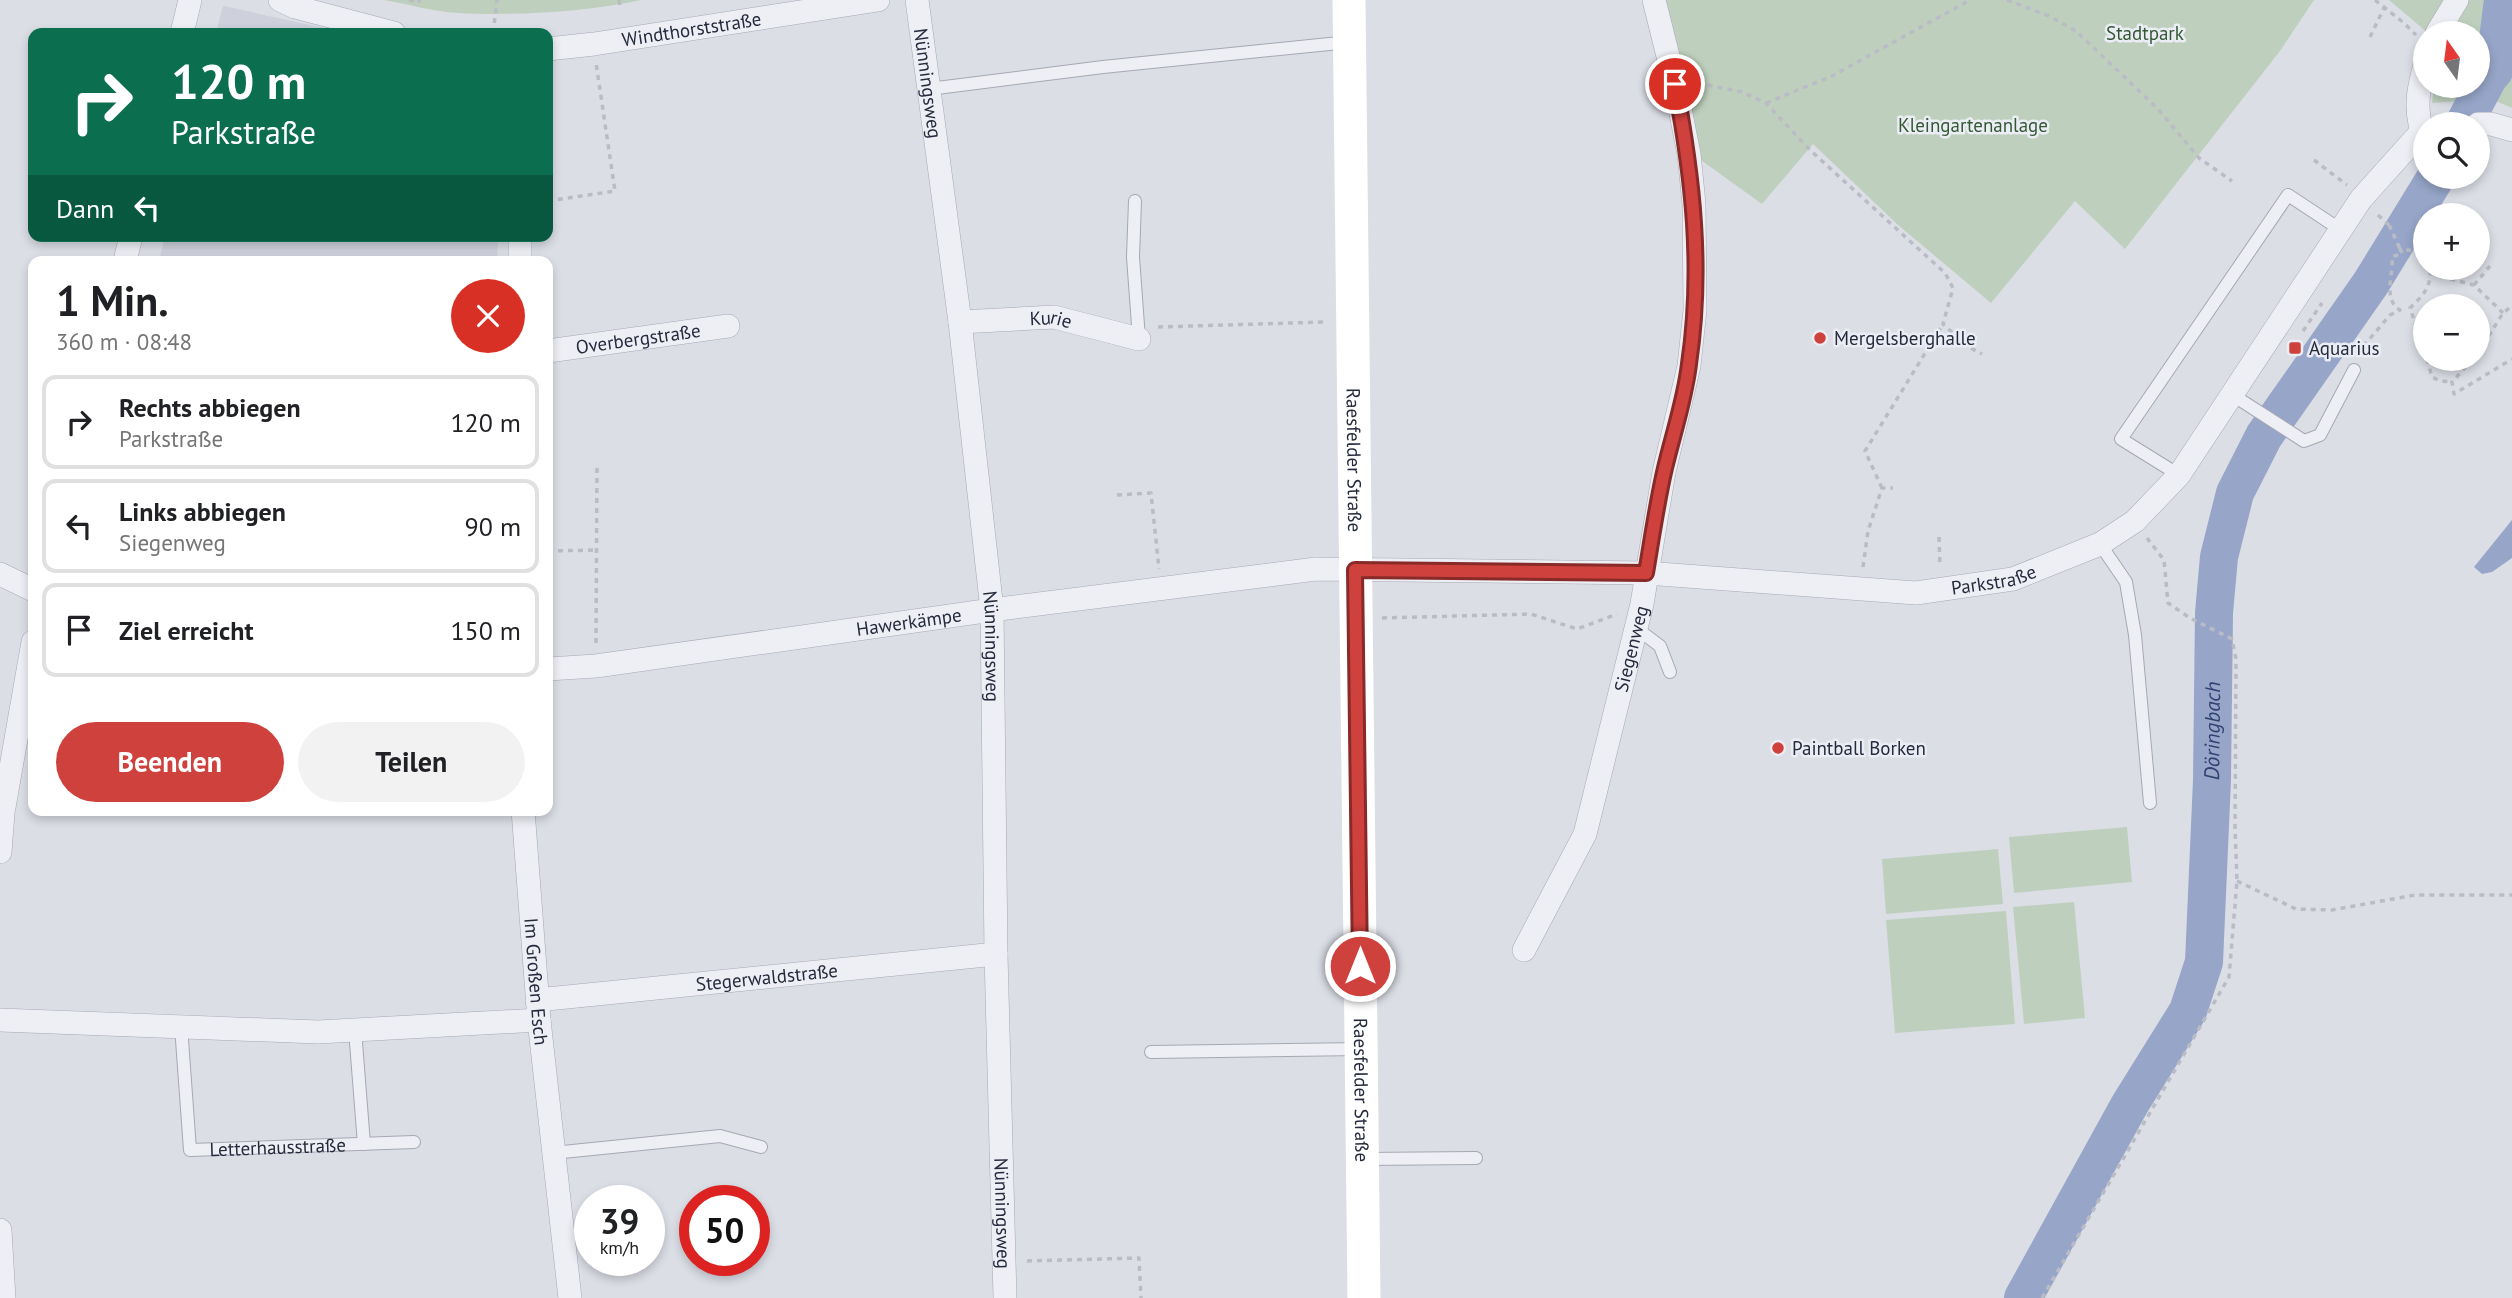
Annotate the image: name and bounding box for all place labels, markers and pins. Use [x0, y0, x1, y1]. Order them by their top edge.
pin [1645, 54, 1705, 114]
place label: Mergelsberghalle [1834, 326, 1976, 350]
marker: Mergelsberghalle [1812, 330, 1828, 346]
place label: Aquarius [2309, 336, 2380, 360]
marker: Aquarius [2287, 340, 2303, 356]
place label: Paintball Borken [1792, 736, 1926, 760]
marker: Paintball Borken [1770, 740, 1786, 756]

